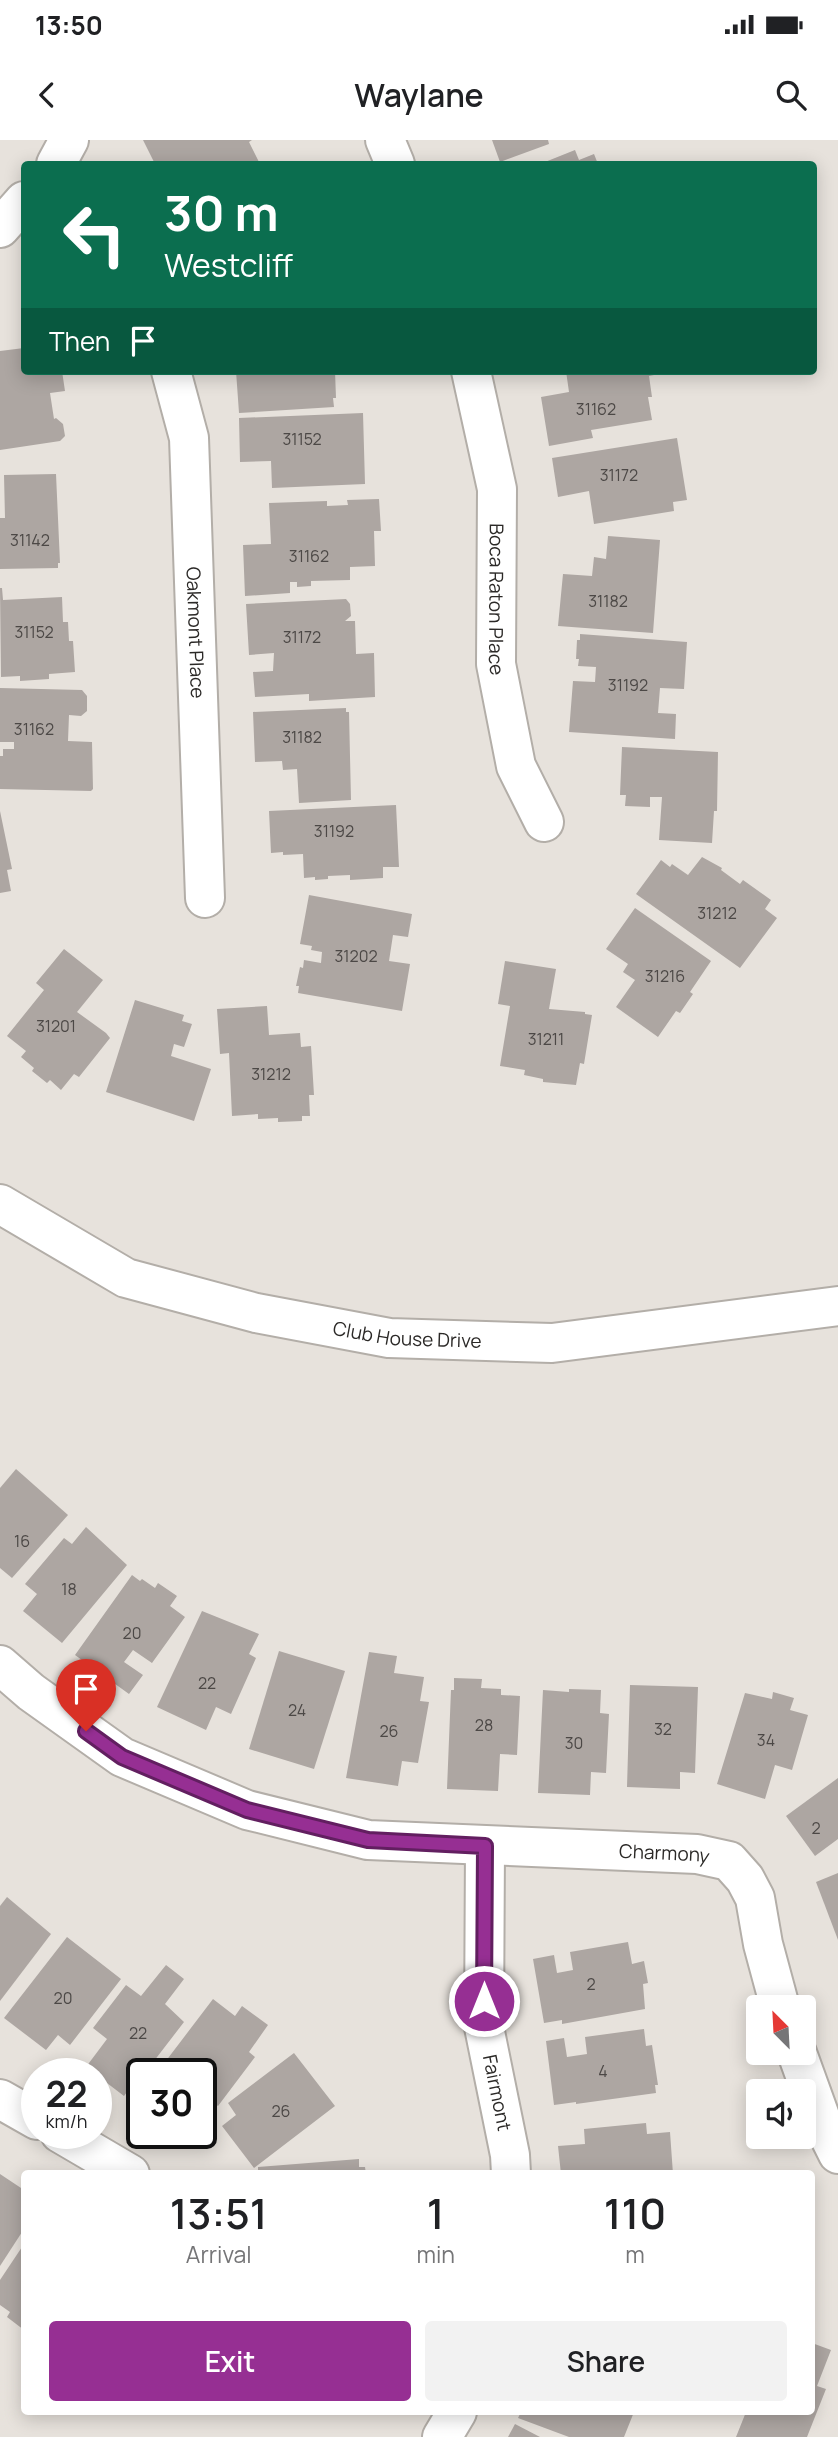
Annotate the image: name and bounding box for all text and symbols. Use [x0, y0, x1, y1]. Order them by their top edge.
text: 13:50 [35, 7, 103, 43]
text: Waylane [354, 73, 484, 117]
icon: back [28, 76, 66, 114]
icon: search [772, 76, 810, 114]
text: 30 m [164, 179, 279, 246]
icon: left [49, 189, 140, 280]
text: Westcliff [164, 243, 293, 287]
icon: arrive [124, 322, 162, 360]
text: Then [49, 323, 110, 359]
house number: 31162 [576, 398, 616, 420]
house number: 31152 [282, 428, 322, 450]
house number: 31172 [600, 464, 638, 486]
street label: Boca Raton Place [483, 523, 511, 677]
house number: 31142 [10, 529, 50, 551]
house number: 31162 [289, 545, 329, 567]
street label: Oakmont Place [180, 566, 211, 699]
house number: 31182 [588, 590, 628, 612]
house number: 31152 [14, 621, 54, 643]
house number: 31172 [283, 626, 321, 648]
house number: 31192 [608, 674, 648, 696]
house number: 31162 [14, 718, 54, 740]
house number: 31182 [282, 726, 322, 748]
house number: 31192 [314, 820, 354, 842]
house number: 31212 [697, 902, 737, 924]
house number: 31202 [334, 945, 378, 967]
house number: 31216 [645, 965, 685, 987]
house number: 31201 [36, 1015, 76, 1037]
house number: 31211 [528, 1028, 564, 1050]
house number: 31212 [251, 1063, 291, 1085]
street label: Club House Drive [331, 1315, 482, 1354]
house number: 16 [14, 1530, 30, 1552]
house number: 18 [61, 1578, 77, 1600]
house number: 20 [123, 1622, 141, 1644]
pin [56, 1659, 116, 1731]
icon: arrive [67, 1670, 105, 1708]
house number: 22 [198, 1672, 216, 1694]
house number: 24 [288, 1699, 306, 1721]
house number: 28 [475, 1714, 493, 1736]
house number: 32 [654, 1718, 672, 1740]
house number: 26 [379, 1720, 399, 1742]
house number: 34 [757, 1729, 775, 1751]
house number: 30 [565, 1732, 583, 1754]
house number: 2 [811, 1817, 821, 1839]
street label: Charmony [619, 1838, 712, 1869]
position arrow [447, 1964, 521, 2038]
house number: 2 [586, 1973, 596, 1995]
house number: 20 [54, 1987, 72, 2009]
north arrow [746, 1995, 816, 2065]
map controls [746, 1995, 816, 2149]
house number: 22 [129, 2022, 147, 2044]
street label: Fairmont [477, 2052, 518, 2133]
speed limit sign: 30 [126, 2058, 217, 2149]
house number: 4 [598, 2060, 608, 2082]
text: 22 [46, 2070, 87, 2118]
button: sound [746, 2079, 816, 2149]
house number: 26 [271, 2100, 291, 2122]
text: km/h [46, 2109, 87, 2133]
text: 13:51 [170, 2184, 268, 2242]
text: 1 [427, 2184, 445, 2242]
text: 110 [604, 2184, 666, 2242]
text: Arrival [186, 2238, 252, 2270]
text: min [416, 2238, 455, 2270]
text: m [625, 2238, 645, 2270]
button: Exit [49, 2321, 411, 2401]
button: Share [425, 2321, 787, 2401]

